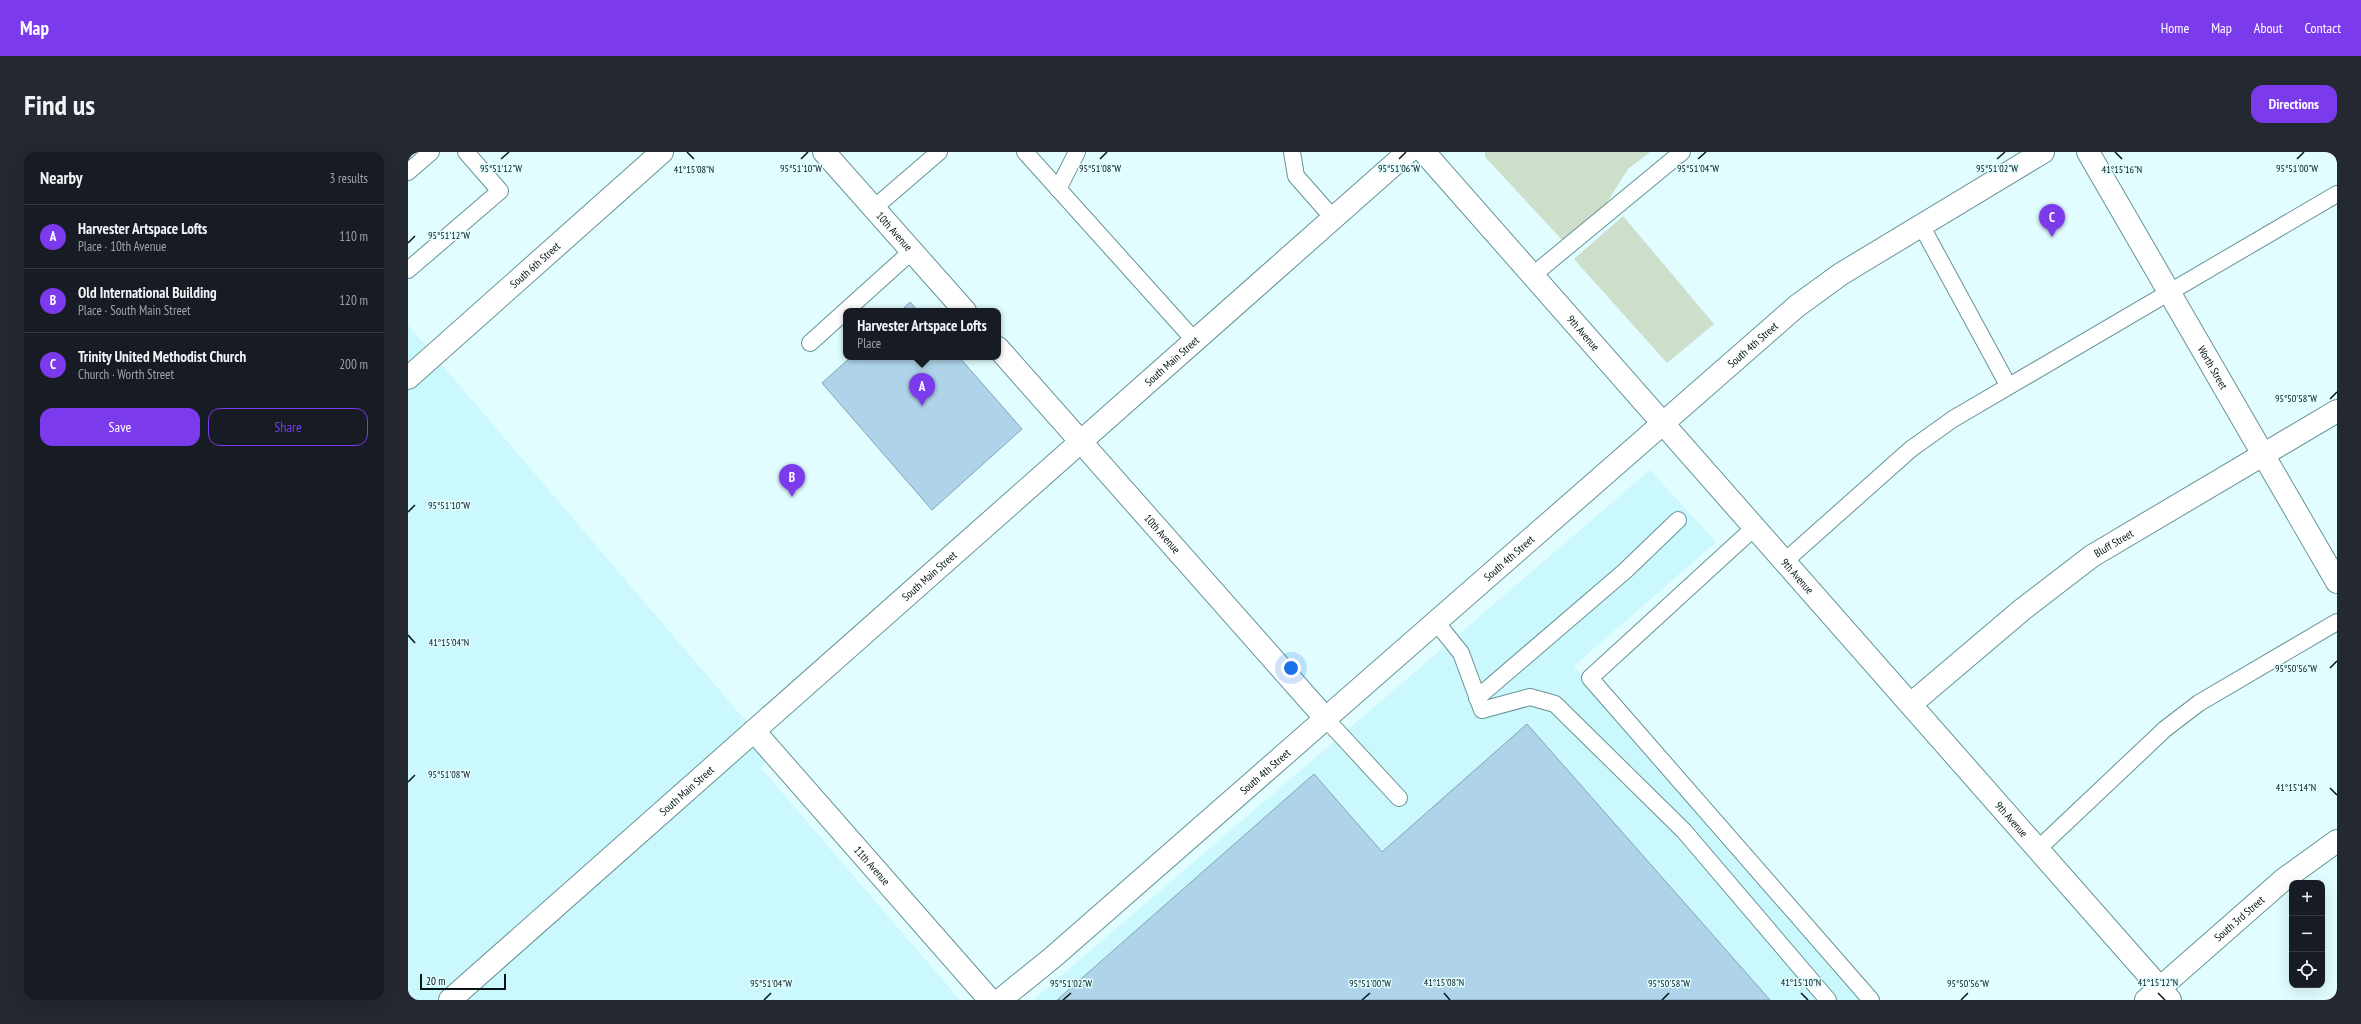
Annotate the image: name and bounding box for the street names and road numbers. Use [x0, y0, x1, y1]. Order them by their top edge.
street label: 10th Avenue [873, 209, 916, 254]
street label: South 6th Street [507, 239, 563, 291]
street label: 9th Avenue [1564, 312, 1603, 354]
street label: South 4th Street [1725, 319, 1781, 371]
street label: South Main Street [1142, 333, 1202, 389]
street label: Worth Street [2195, 343, 2231, 392]
street label: 10th Avenue [1141, 511, 1184, 557]
street label: Bluff Street [2091, 526, 2136, 560]
street label: South 4th Street [1481, 532, 1537, 584]
street label: South Main Street [899, 548, 959, 604]
street label: 9th Avenue [1778, 555, 1817, 597]
street label: South 4th Street [1237, 746, 1293, 797]
street label: South Main Street [656, 763, 717, 818]
street label: 9th Avenue [1992, 799, 2031, 840]
street label: 11th Avenue [851, 843, 893, 888]
street label: South 3rd Street [2211, 893, 2267, 944]

